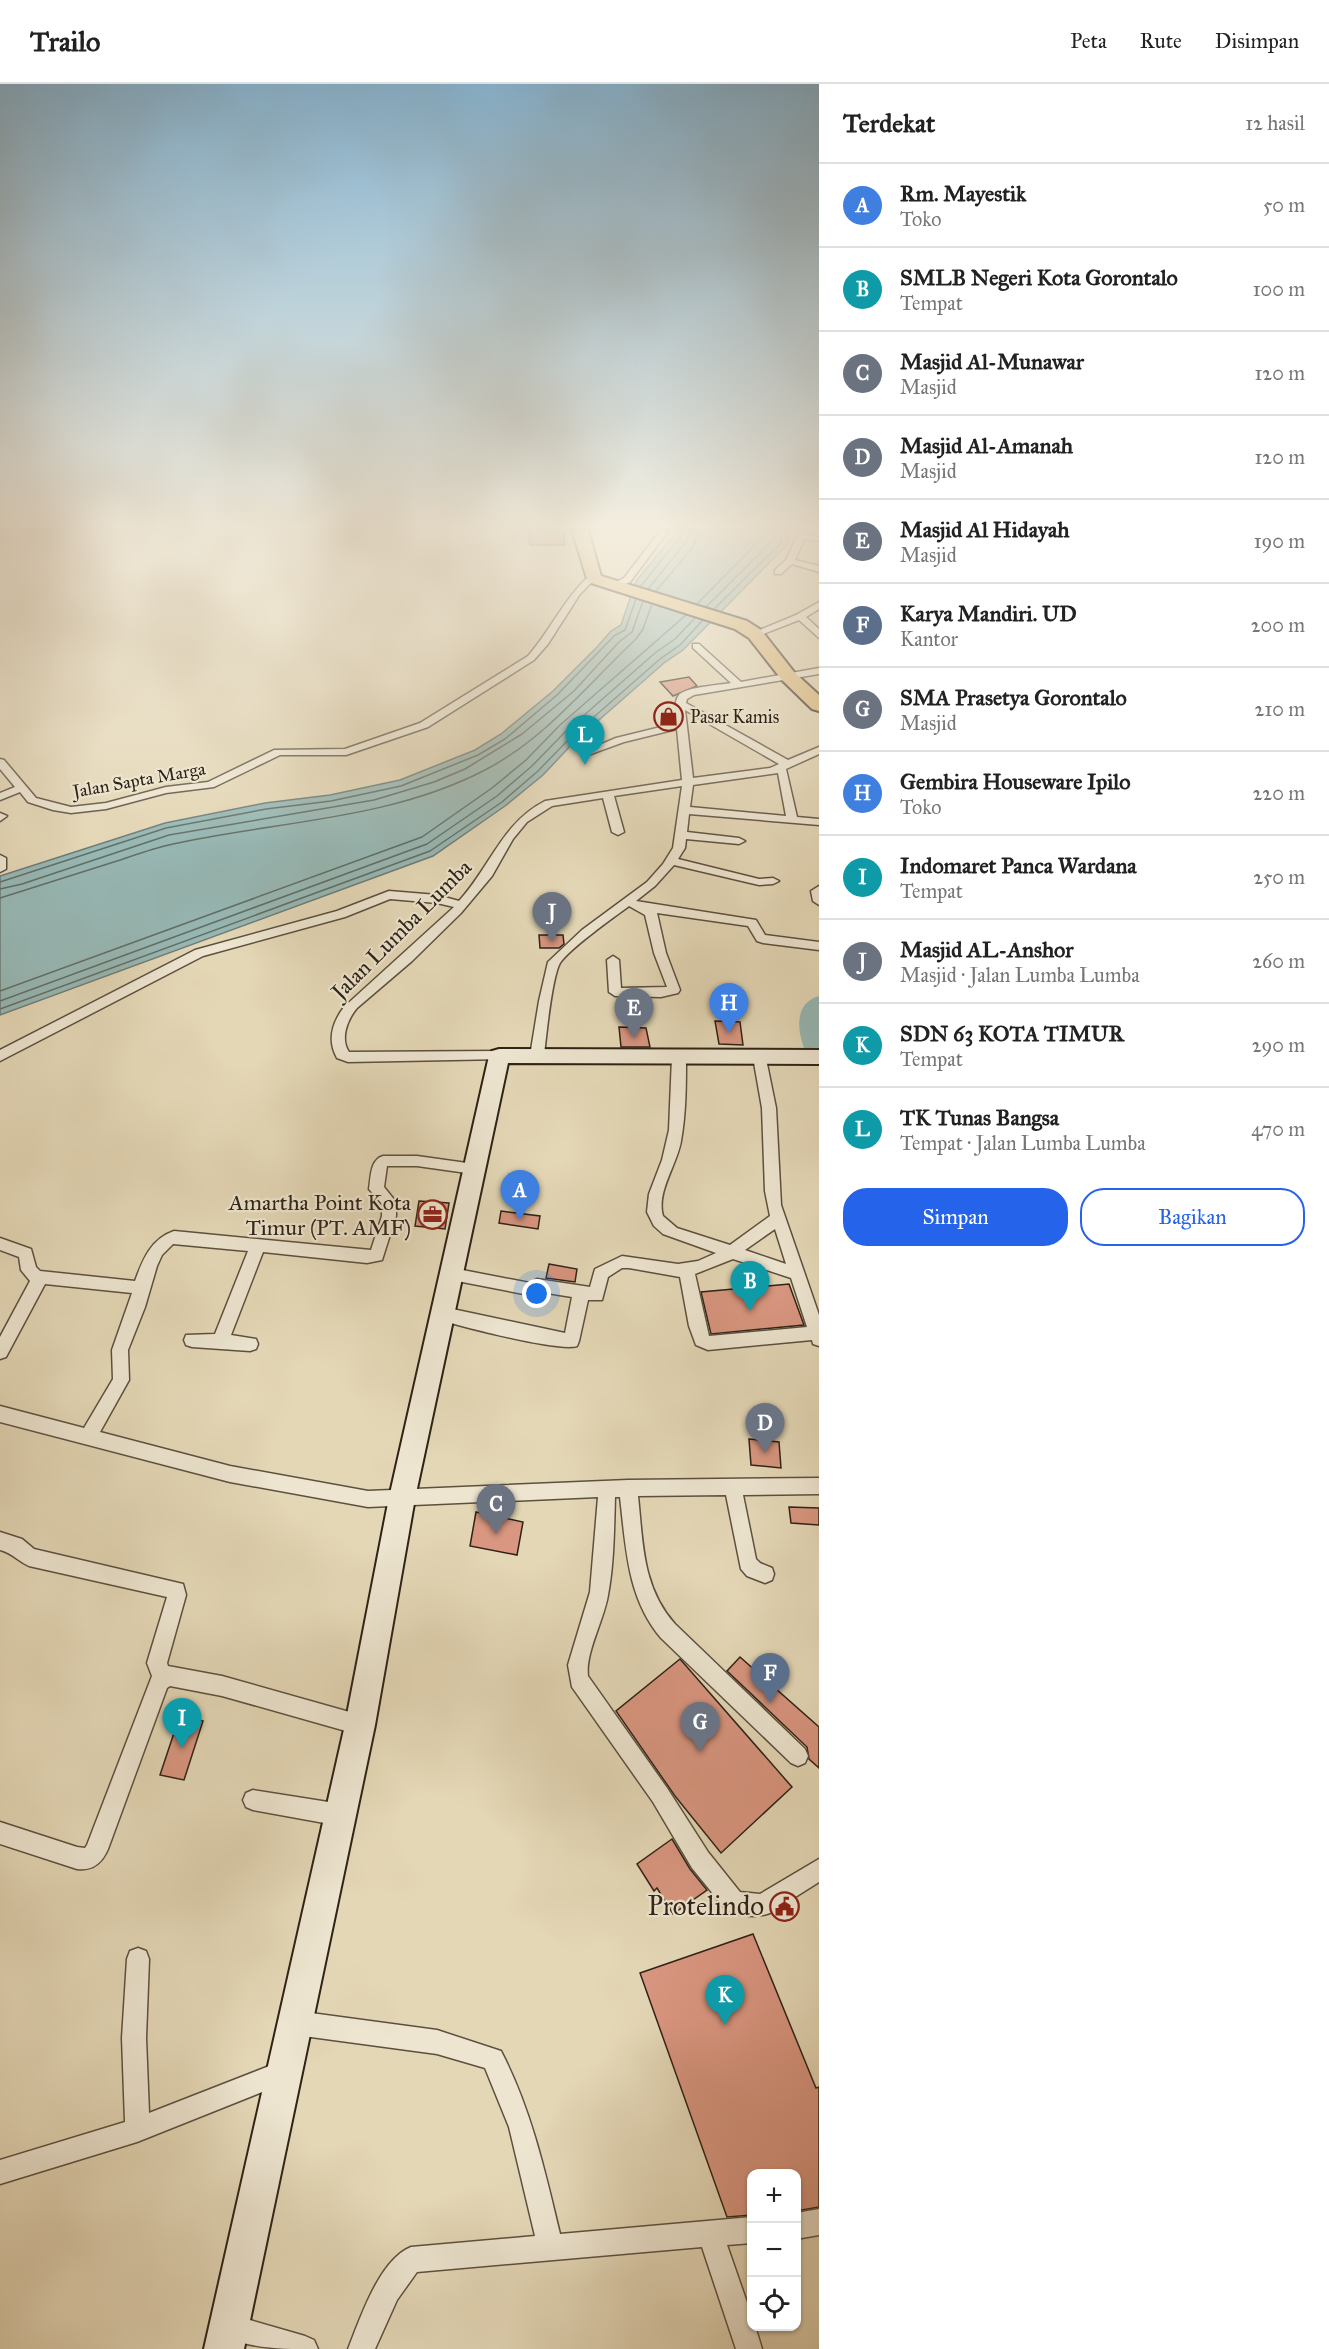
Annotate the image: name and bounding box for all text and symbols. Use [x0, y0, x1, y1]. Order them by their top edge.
text: Trailo [30, 24, 100, 59]
text: Peta [1070, 28, 1107, 54]
text: Rute [1140, 28, 1182, 54]
text: Disimpan [1215, 28, 1299, 54]
text: Terdekat [843, 107, 935, 139]
text: 12 hasil [1245, 111, 1305, 135]
text: Rm. Mayestik [900, 180, 1026, 207]
text: A [856, 193, 869, 217]
text: 50 m [1263, 193, 1305, 217]
text: Toko [900, 207, 941, 231]
text: SMLB Negeri Kota Gorontalo [900, 264, 1178, 291]
text: B [856, 277, 869, 301]
text: 100 m [1253, 277, 1305, 301]
text: Tempat [900, 291, 963, 315]
text: Masjid Al-Munawar [900, 348, 1084, 375]
text: C [856, 361, 869, 385]
text: 120 m [1254, 361, 1305, 385]
text: Masjid [900, 375, 957, 399]
text: Masjid Al-Amanah [900, 432, 1073, 459]
text: D [855, 445, 870, 469]
text: 120 m [1254, 445, 1305, 469]
text: Masjid [900, 459, 957, 483]
text: Masjid Al Hidayah [900, 516, 1069, 543]
text: E [855, 529, 870, 553]
text: 190 m [1254, 529, 1305, 553]
text: Masjid [900, 543, 957, 567]
text: Karya Mandiri. UD [900, 600, 1077, 627]
text: F [856, 613, 869, 637]
text: 200 m [1251, 613, 1305, 637]
text: Kantor [900, 627, 958, 651]
text: SMA Prasetya Gorontalo [900, 684, 1127, 711]
text: G [855, 697, 870, 721]
text: 210 m [1255, 697, 1305, 721]
shop icon: Pasar Kamis [653, 701, 685, 733]
place label: Pasar Kamis [690, 706, 779, 728]
text: Masjid [900, 711, 957, 735]
pin: L [566, 716, 604, 765]
street label: Jalan Sapta Marga [69, 757, 208, 804]
text: Gembira Houseware Ipilo [900, 768, 1130, 795]
text: H [854, 781, 871, 805]
text: 220 m [1253, 781, 1305, 805]
text: Toko [900, 795, 941, 819]
text: Indomaret Panca Wardana [900, 852, 1137, 879]
street label: Jalan Lumba Lumba [324, 853, 477, 1006]
text: I [858, 865, 867, 889]
text: 250 m [1253, 865, 1305, 889]
text: Tempat [900, 879, 963, 903]
pin: J [532, 892, 572, 942]
text: Masjid AL-Anshor [900, 936, 1074, 963]
text: J [858, 949, 867, 973]
text: 260 m [1252, 949, 1305, 973]
text: Masjid · Jalan Lumba Lumba [900, 963, 1140, 987]
pin: H [710, 984, 748, 1033]
pin: E [614, 988, 654, 1038]
text: SDN 63 KOTA TIMUR [900, 1020, 1124, 1047]
text: K [855, 1033, 870, 1057]
text: 290 m [1252, 1033, 1305, 1057]
text: Tempat [900, 1047, 963, 1071]
text: TK Tunas Bangsa [900, 1104, 1059, 1131]
text: L [855, 1117, 870, 1141]
text: 470 m [1251, 1117, 1305, 1141]
text: Tempat · Jalan Lumba Lumba [900, 1131, 1146, 1155]
pin: A [500, 1170, 540, 1220]
button: Simpan [843, 1188, 1068, 1246]
button: Bagikan [1080, 1188, 1305, 1246]
place label: Amartha Point Kota Timur (PT. AMF) [228, 1189, 412, 1241]
office icon: Amartha Point Kota Timur (PT. AMF) [416, 1199, 448, 1231]
pin: B [730, 1262, 770, 1311]
your location [522, 1279, 551, 1308]
pin: D [746, 1404, 784, 1453]
pin: C [476, 1484, 516, 1534]
pin: F [750, 1654, 790, 1703]
pin: I [162, 1698, 201, 1748]
pin: G [680, 1702, 720, 1752]
place label: Protelindo [647, 1889, 764, 1922]
public building icon: Protelindo [769, 1890, 801, 1922]
pin: K [706, 1976, 744, 2025]
map controls [747, 2169, 801, 2331]
button: + [747, 2169, 801, 2223]
button: − [747, 2223, 801, 2277]
button: locate [747, 2277, 801, 2331]

